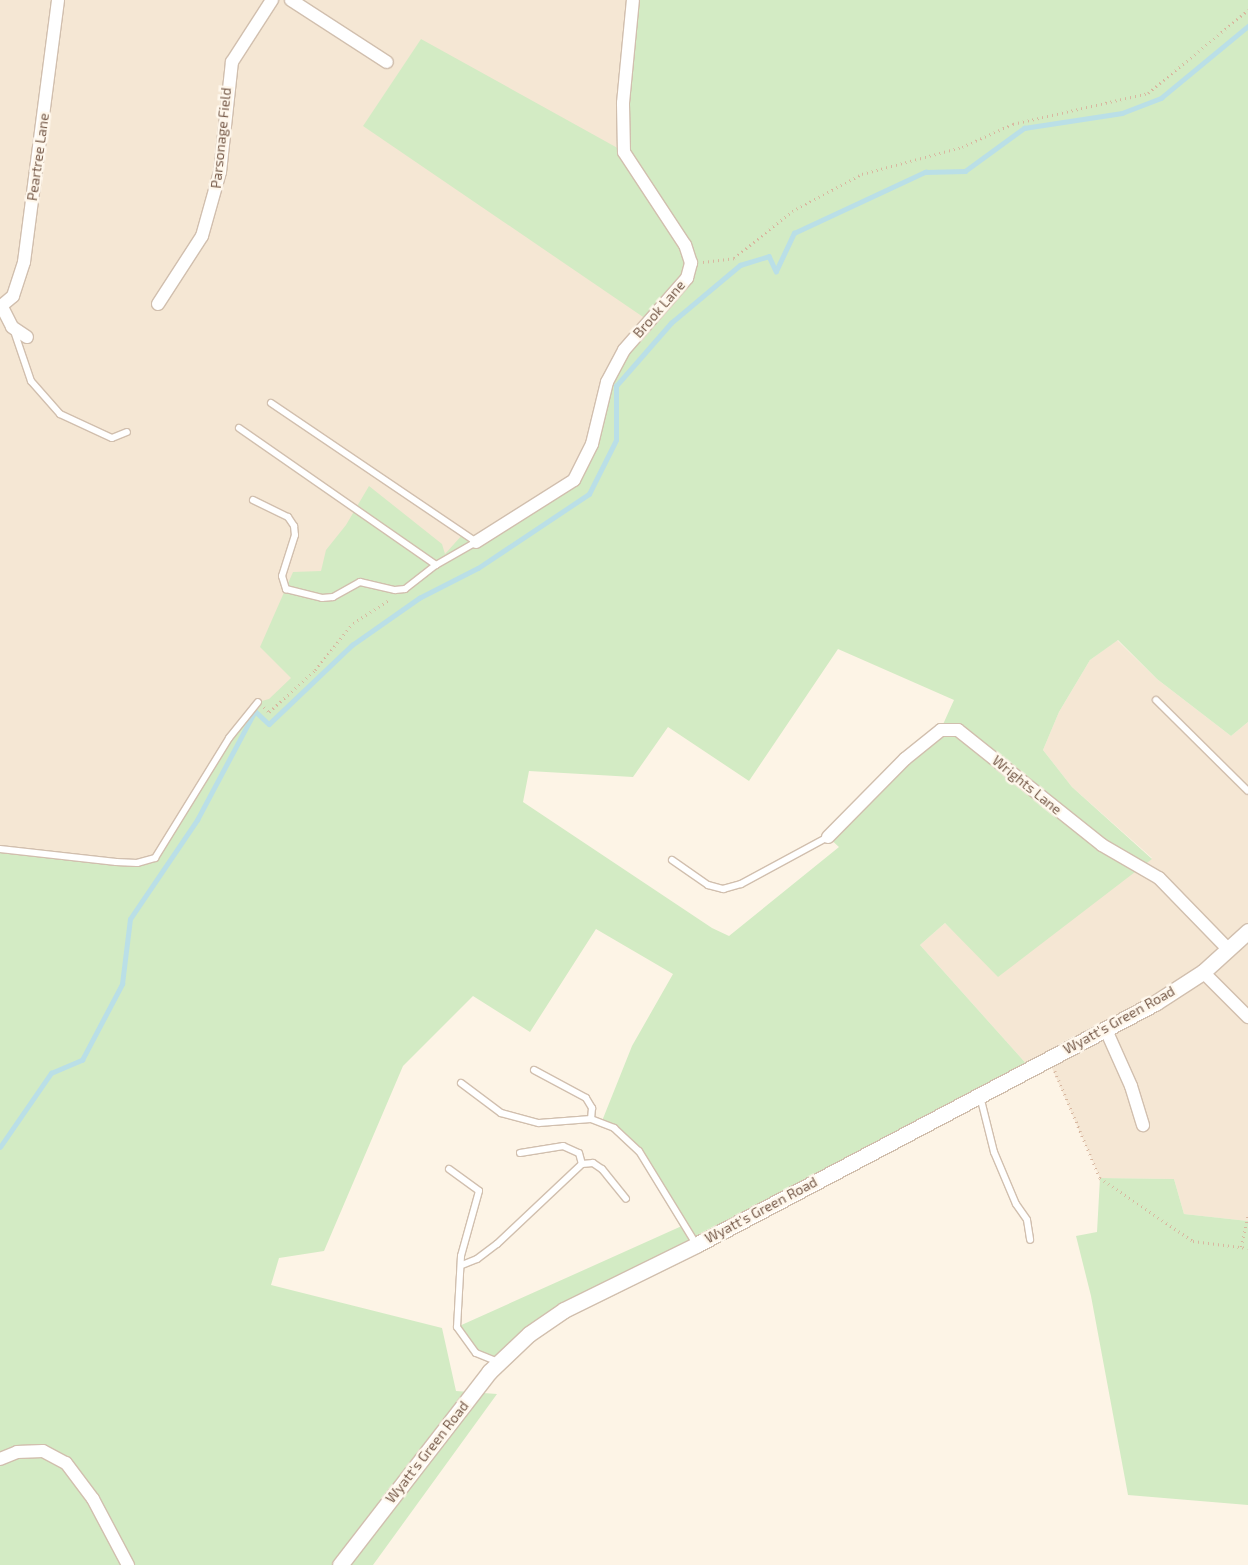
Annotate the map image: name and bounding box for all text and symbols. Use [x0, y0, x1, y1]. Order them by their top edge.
street label: Parsonage Field [207, 87, 235, 189]
street label: Peartree Lane [24, 112, 52, 202]
street label: Brook Lane [629, 277, 689, 341]
street label: Wrights Lane [989, 752, 1065, 818]
street label: Wyatt's Green Road [1060, 982, 1178, 1058]
street label: Wyatt's Green Road [702, 1173, 820, 1247]
street label: Wyatt's Green Road [382, 1398, 472, 1506]

